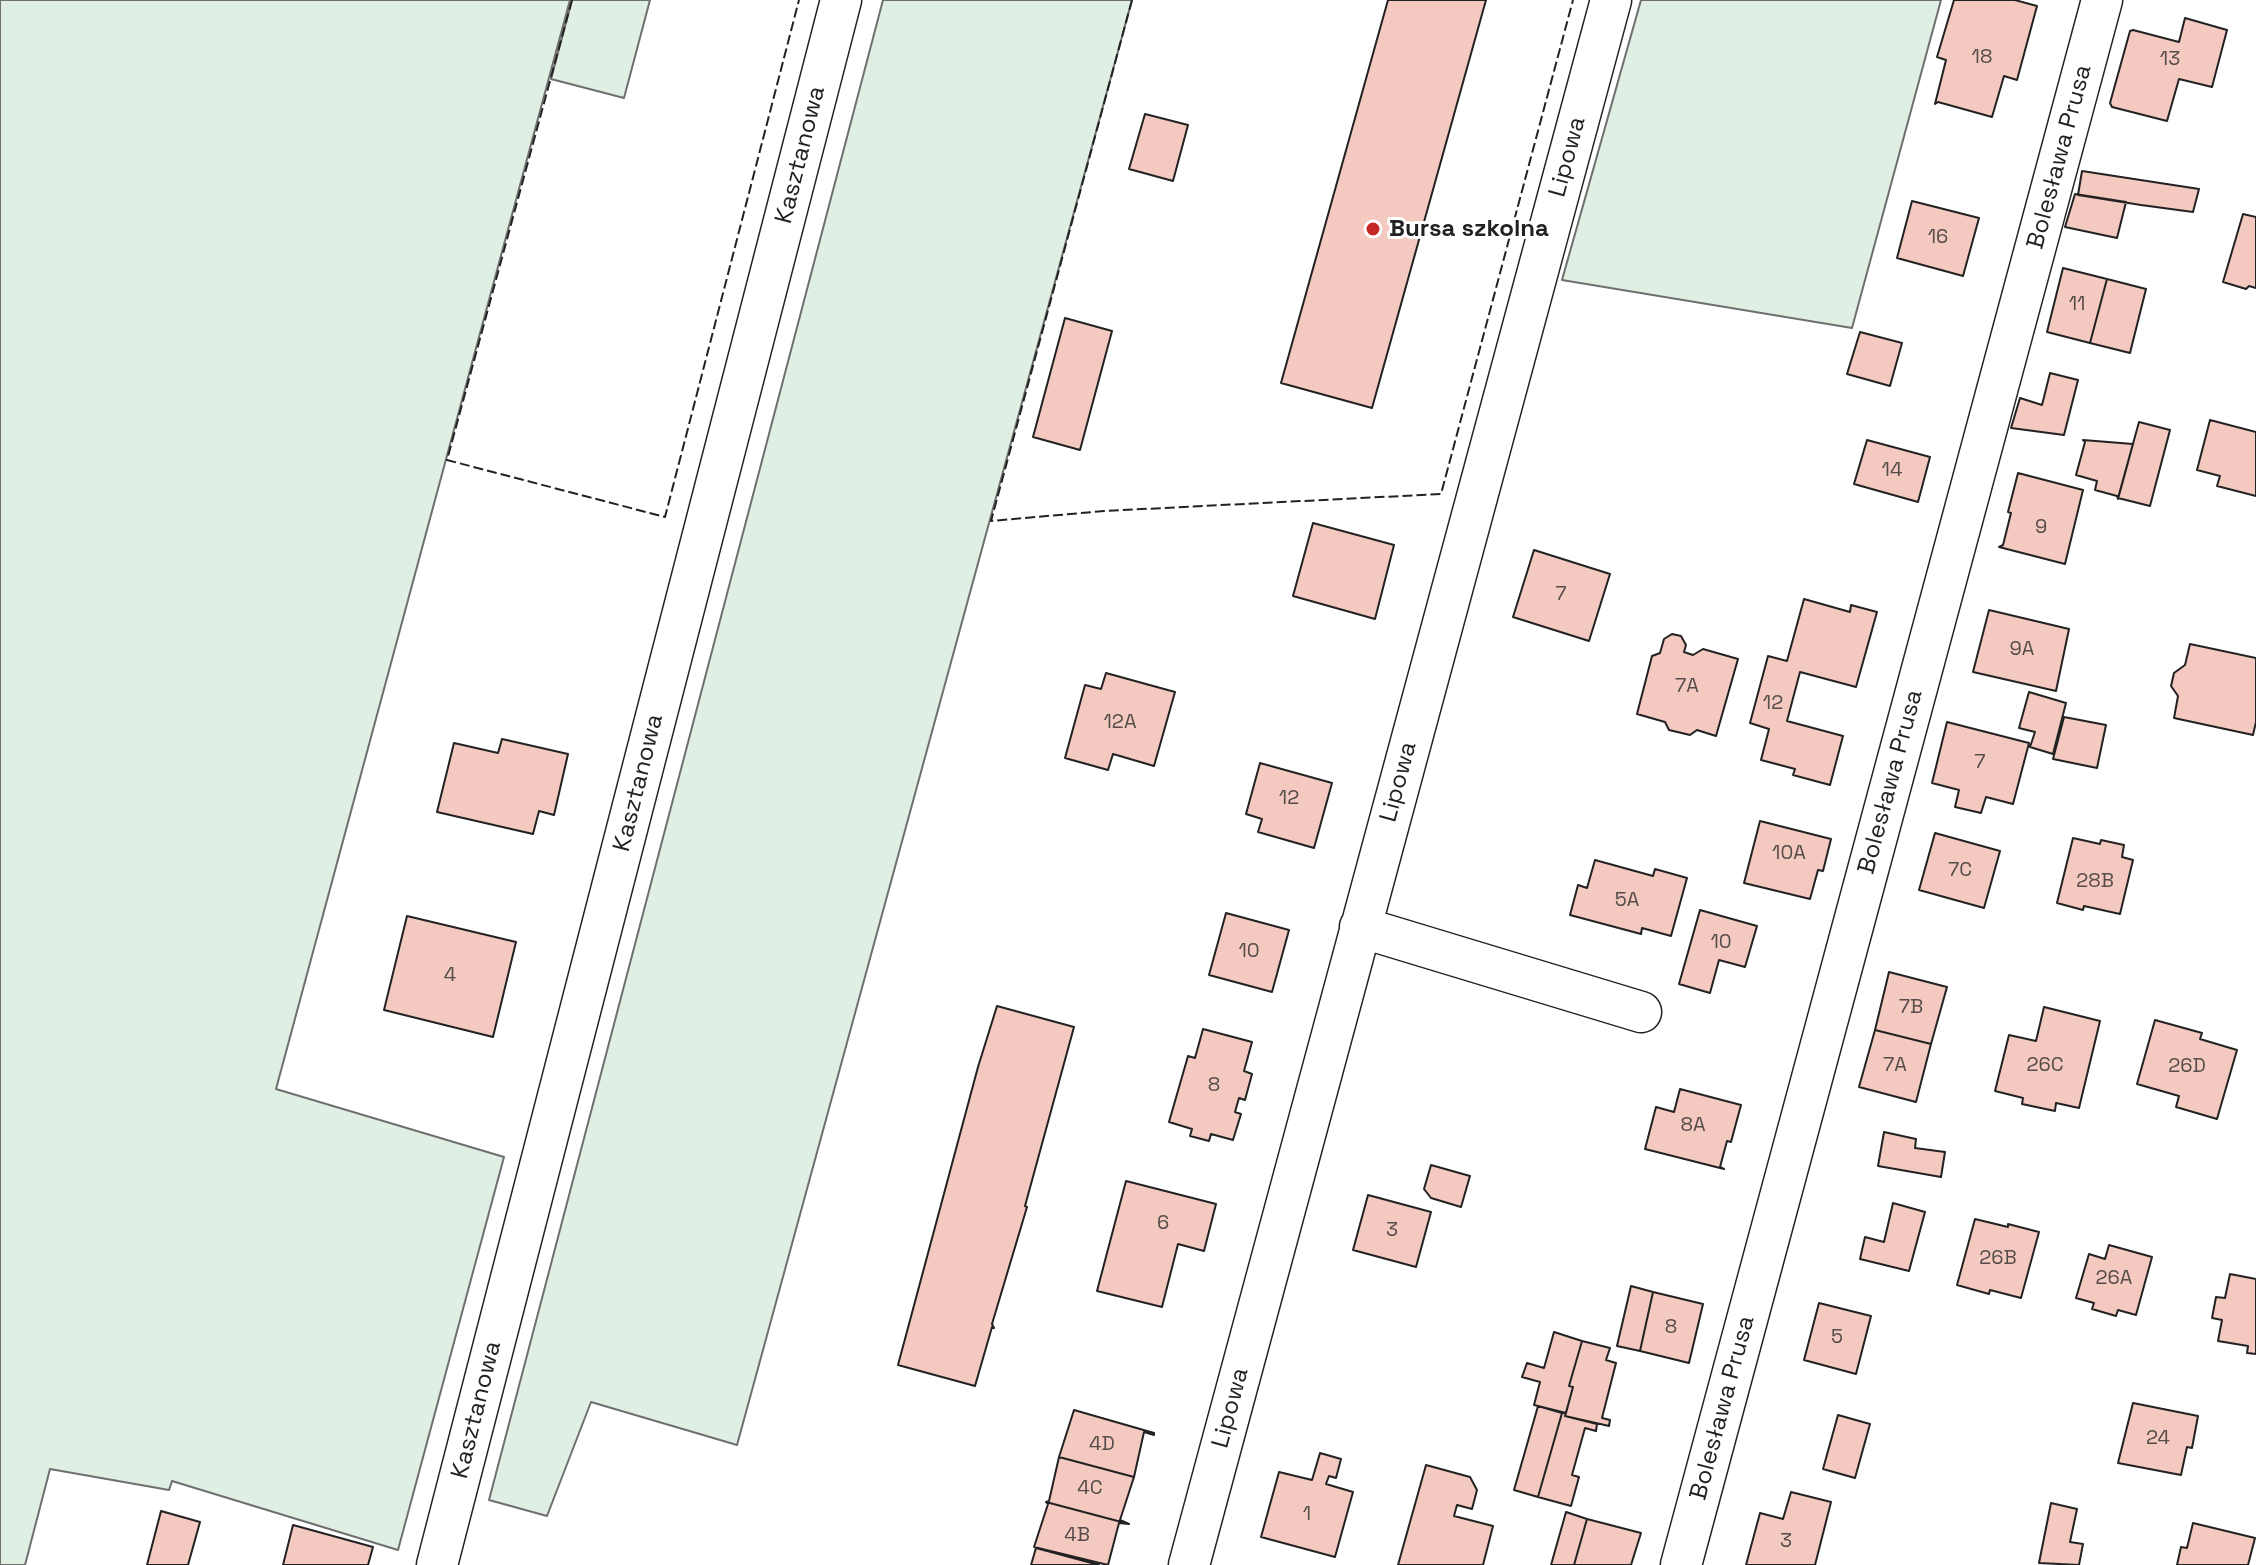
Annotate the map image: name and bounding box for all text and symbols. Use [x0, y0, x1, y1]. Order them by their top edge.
house number: 18 [1972, 46, 1992, 70]
house number: 13 [2160, 48, 2180, 72]
street label: Bolesława Prusa [2022, 62, 2098, 252]
street label: Kasztanowa [770, 83, 832, 227]
street label: Lipowa [1543, 114, 1593, 200]
place label: Bursa szkolna [1389, 215, 1549, 243]
marker: Bursa szkolna [1364, 220, 1382, 238]
house number: 16 [1928, 226, 1948, 250]
house number: 11 [2069, 293, 2085, 317]
house number: 14 [1882, 459, 1902, 483]
house number: 9 [2035, 516, 2047, 540]
house number: 7 [1555, 583, 1567, 607]
house number: 9A [2010, 638, 2034, 662]
house number: 7A [1675, 675, 1699, 699]
street label: Bolesława Prusa [1853, 687, 1929, 877]
house number: 12 [1763, 692, 1783, 716]
street label: Kasztanowa [608, 711, 670, 855]
house number: 12A [1103, 711, 1137, 735]
street label: Lipowa [1374, 739, 1424, 825]
house number: 7 [1974, 751, 1986, 775]
house number: 12 [1279, 787, 1299, 811]
house number: 10A [1772, 842, 1806, 866]
house number: 7C [1948, 859, 1972, 883]
house number: 28B [2076, 870, 2114, 894]
house number: 5A [1615, 889, 1639, 913]
house number: 10 [1710, 931, 1732, 955]
house number: 10 [1238, 940, 1260, 964]
house number: 4 [444, 964, 456, 988]
house number: 7B [1899, 996, 1923, 1020]
house number: 7A [1883, 1054, 1907, 1078]
house number: 26C [2026, 1054, 2064, 1078]
house number: 26D [2168, 1055, 2206, 1079]
house number: 8 [1208, 1074, 1220, 1098]
house number: 8A [1680, 1114, 1706, 1138]
house number: 6 [1157, 1212, 1169, 1236]
house number: 3 [1386, 1219, 1398, 1243]
house number: 26B [1979, 1247, 2017, 1271]
house number: 26A [2096, 1267, 2132, 1291]
street label: Bolesława Prusa [1685, 1313, 1761, 1503]
house number: 8 [1665, 1316, 1677, 1340]
house number: 5 [1831, 1326, 1843, 1350]
street label: Kasztanowa [446, 1338, 508, 1482]
street label: Lipowa [1206, 1365, 1256, 1451]
house number: 24 [2146, 1427, 2170, 1451]
house number: 4D [1089, 1433, 1115, 1457]
house number: 4C [1077, 1477, 1103, 1501]
house number: 1 [1303, 1503, 1311, 1527]
house number: 4B [1064, 1524, 1090, 1548]
house number: 3 [1780, 1530, 1792, 1554]

